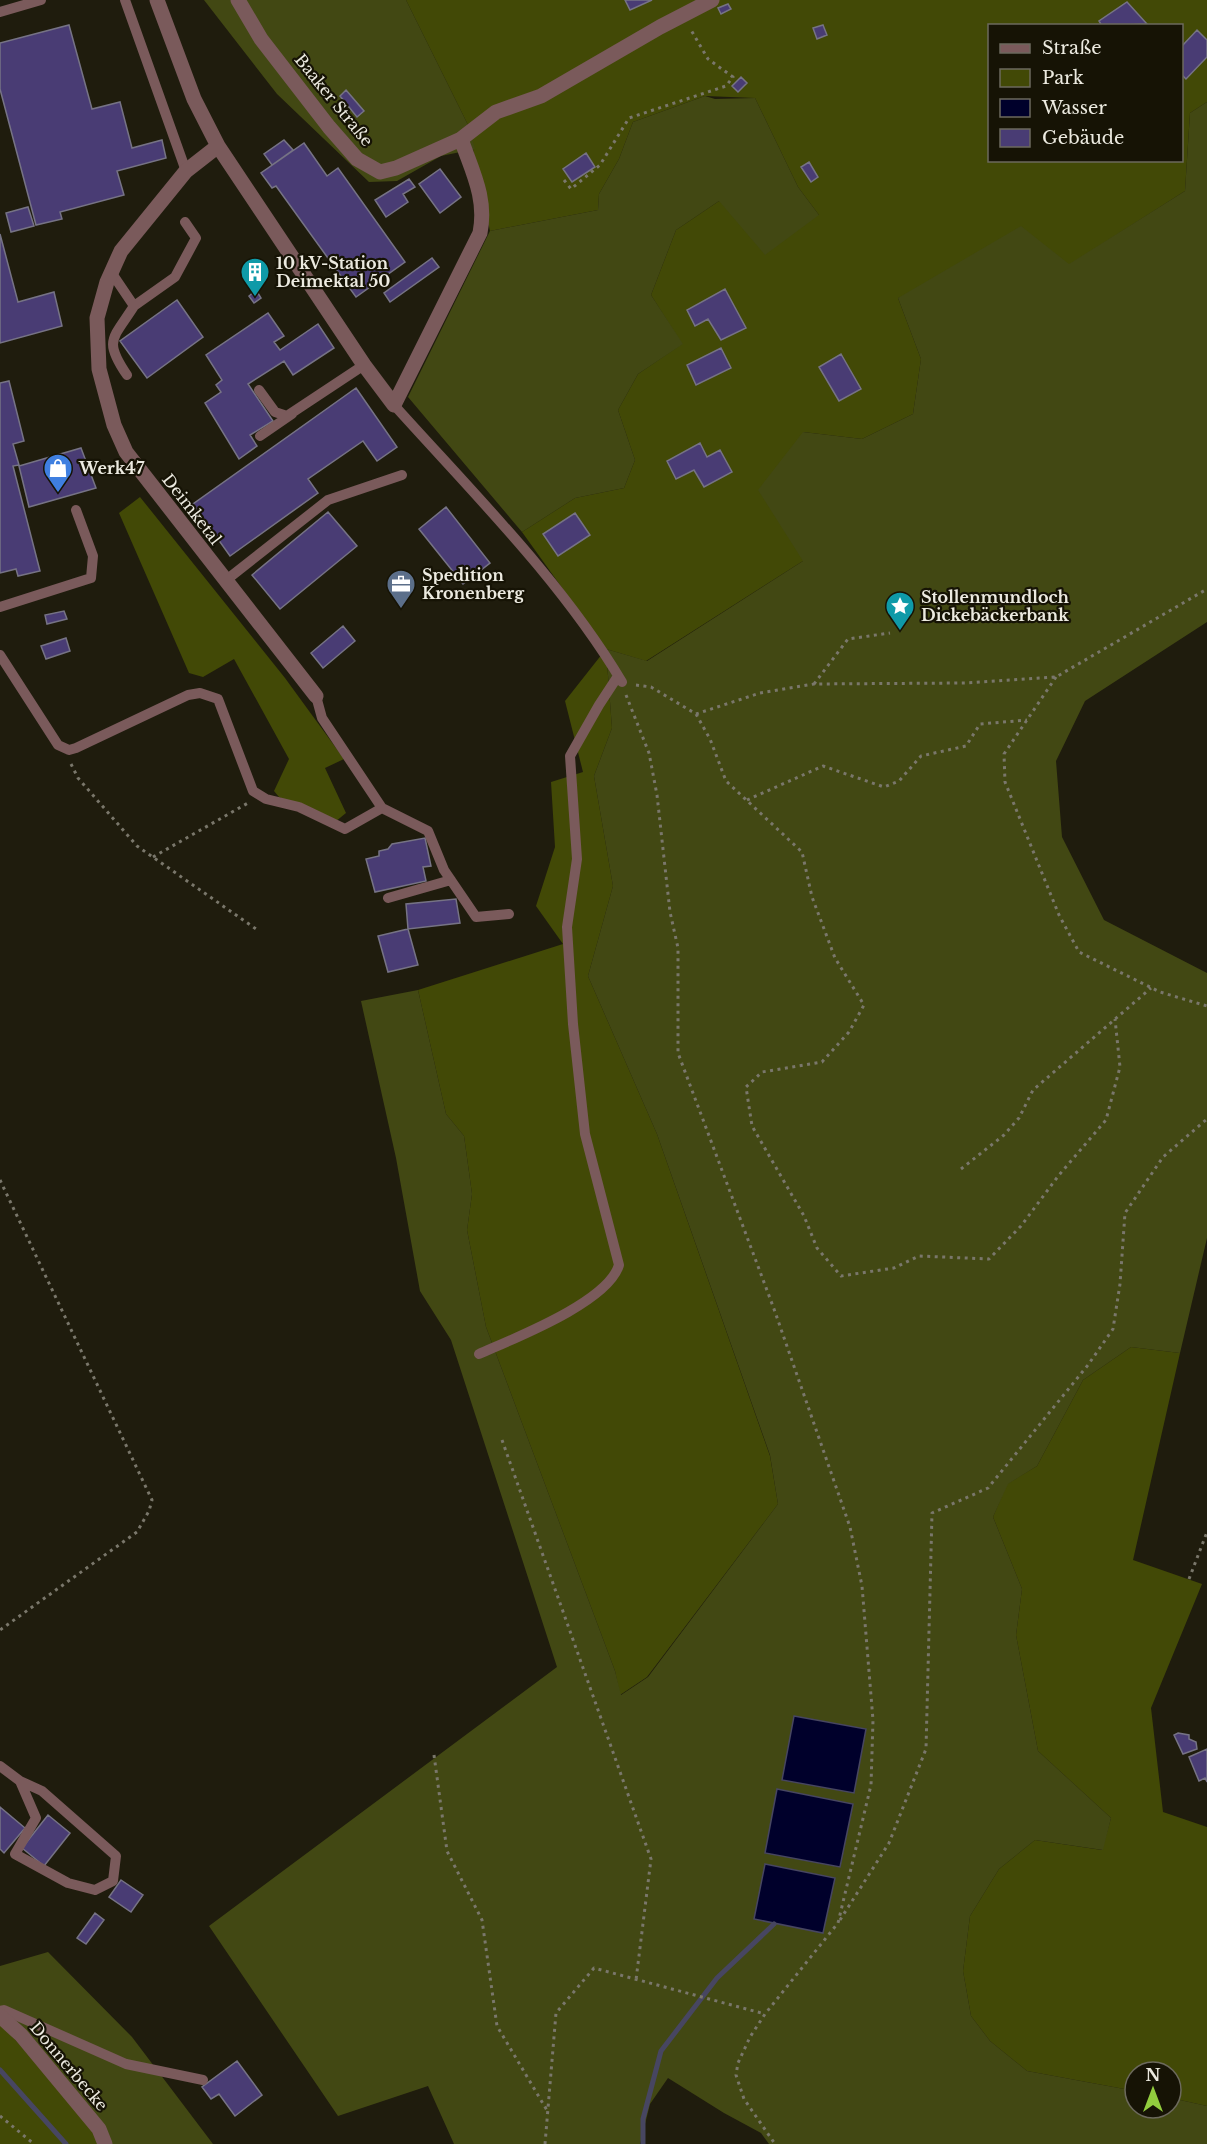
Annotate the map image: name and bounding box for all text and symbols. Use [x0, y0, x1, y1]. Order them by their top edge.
legend [988, 24, 1183, 162]
text: Straße [1042, 37, 1102, 59]
street label: Baaker Straße [291, 50, 377, 150]
text: Park [1042, 67, 1084, 89]
text: Wasser [1041, 97, 1107, 119]
text: Gebäude [1042, 127, 1124, 149]
place label: 10 kV-Station Deimektal 50 [276, 253, 390, 291]
building icon: 10 kV-Station Deimektal 50 [239, 256, 271, 298]
shop icon: Werk47 [42, 452, 74, 494]
place label: Werk47 [78, 458, 145, 478]
street label: Deimketal [158, 470, 226, 548]
place label: Spedition Kronenberg [422, 565, 525, 603]
office icon: Spedition Kronenberg [385, 568, 417, 610]
place label: Stollenmundloch Dickebäckerbank [921, 587, 1070, 625]
place icon: Stollenmundloch Dickebäckerbank [884, 590, 916, 632]
street label: Donnerbecke [26, 2017, 112, 2115]
north arrow [1123, 2060, 1183, 2120]
text: N [1145, 2065, 1161, 2085]

